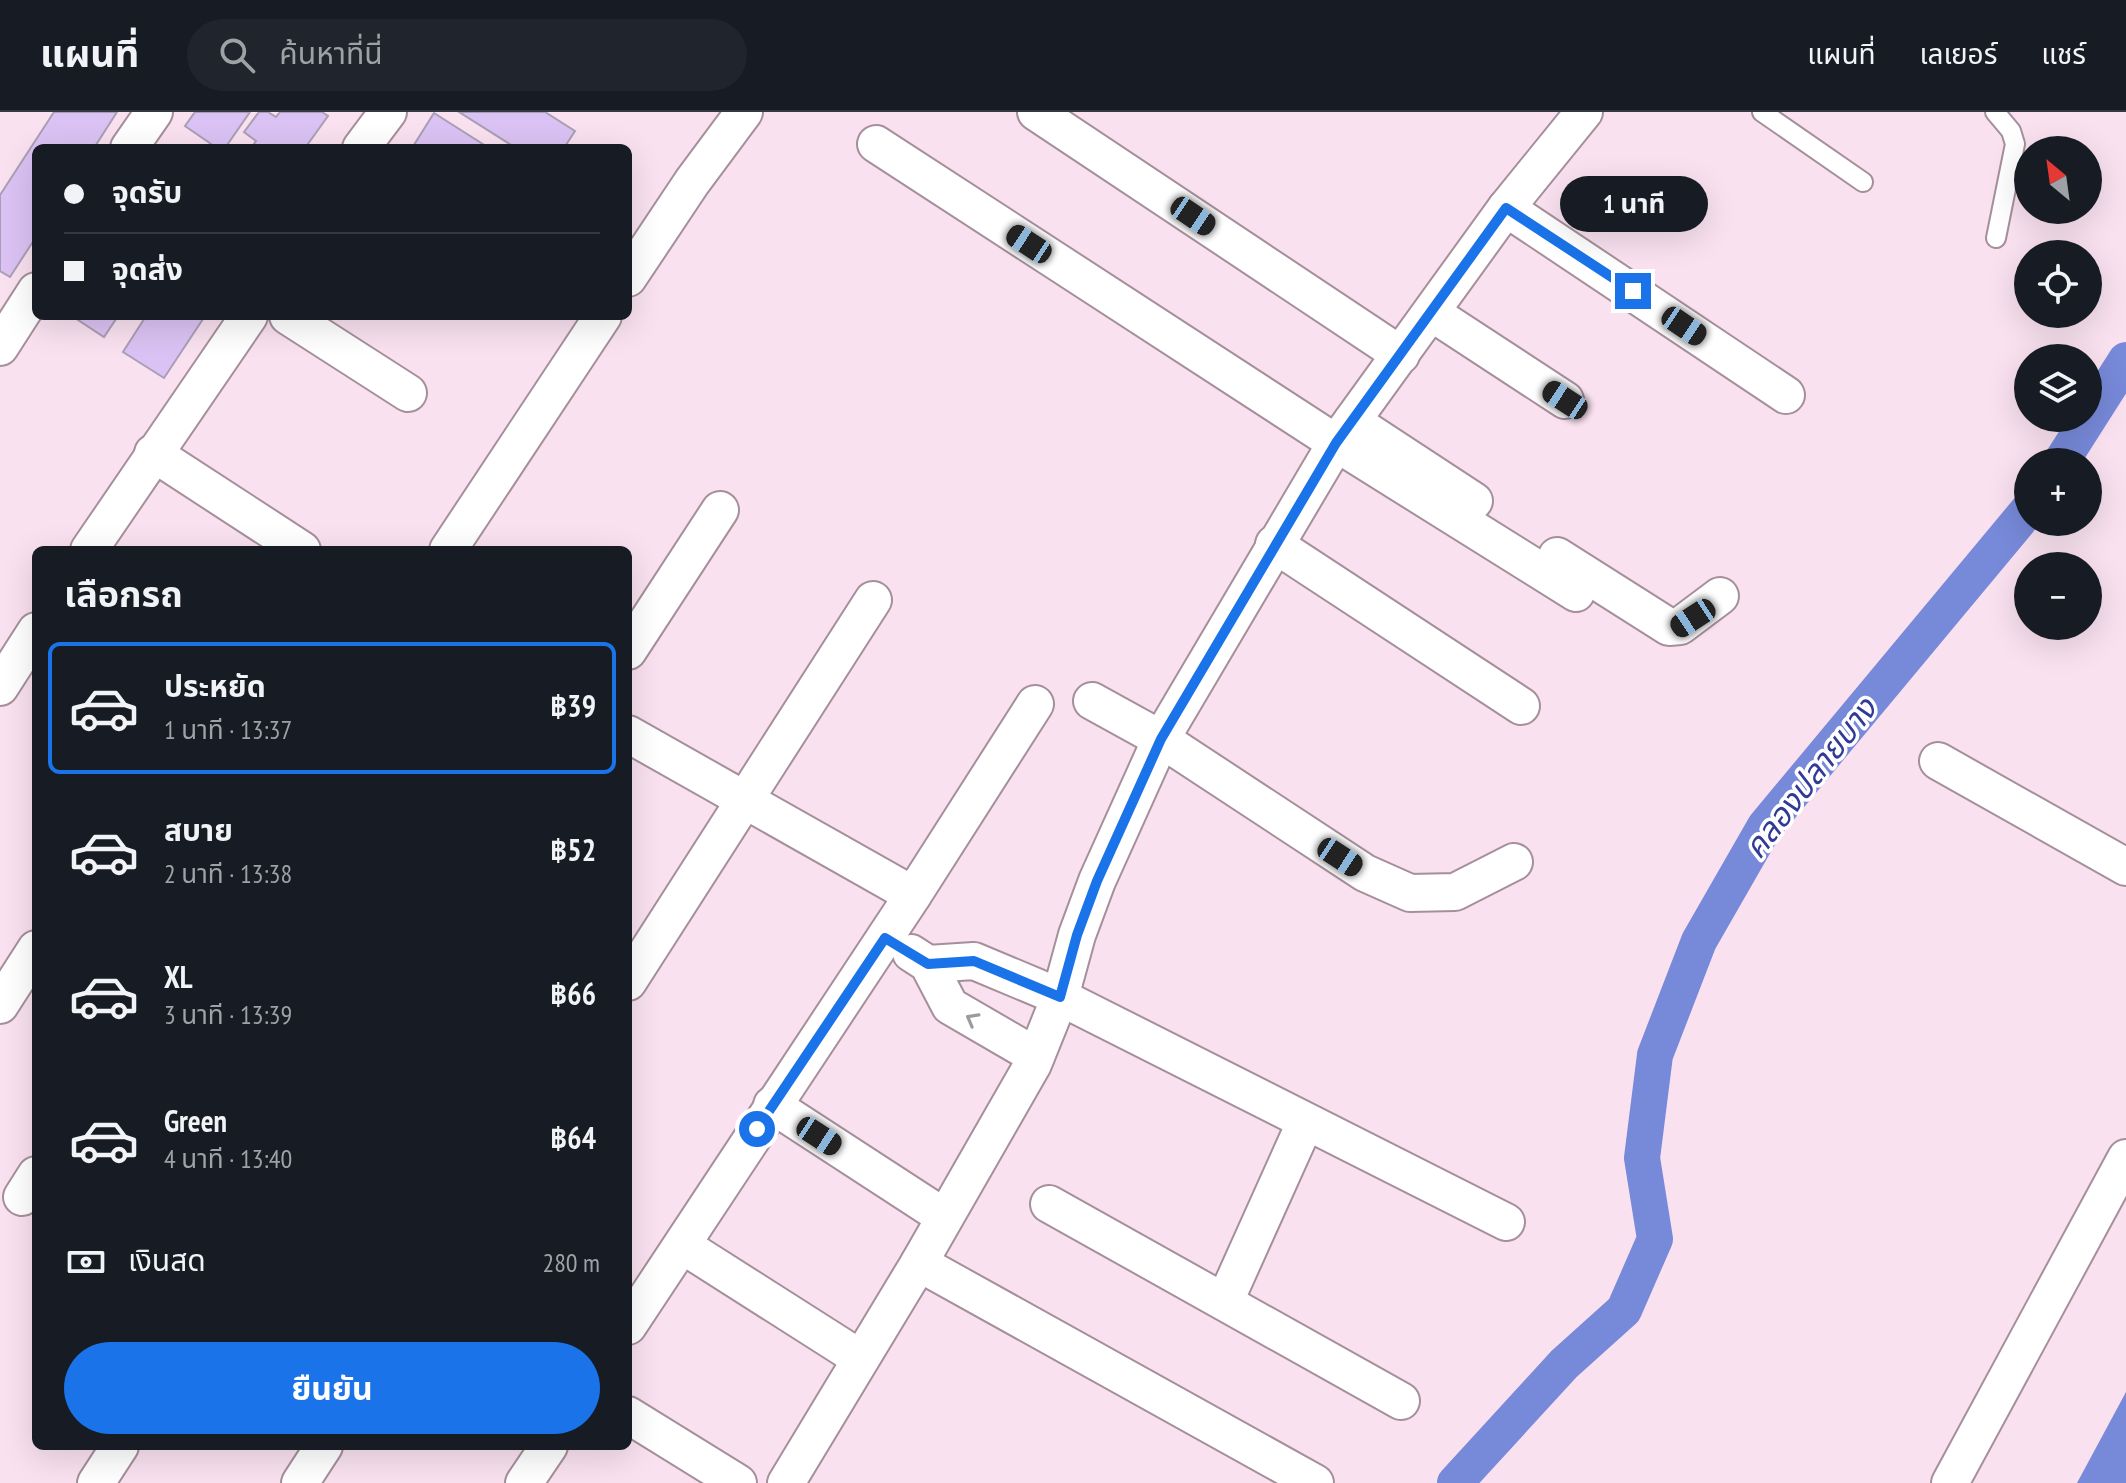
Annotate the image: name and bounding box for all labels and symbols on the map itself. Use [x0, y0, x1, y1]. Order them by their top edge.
north arrow [2014, 136, 2102, 224]
callout: 1 นาที [1559, 175, 1707, 231]
car [1166, 193, 1220, 239]
car [1002, 221, 1056, 267]
route end [1615, 273, 1651, 309]
car [1657, 303, 1711, 349]
car [1538, 377, 1592, 423]
car [1666, 595, 1720, 641]
water label: คลองปลายบาง [1733, 687, 1886, 866]
car [1313, 834, 1367, 880]
one-way arrow [966, 1013, 981, 1029]
route start [739, 1111, 775, 1147]
car [792, 1113, 846, 1159]

